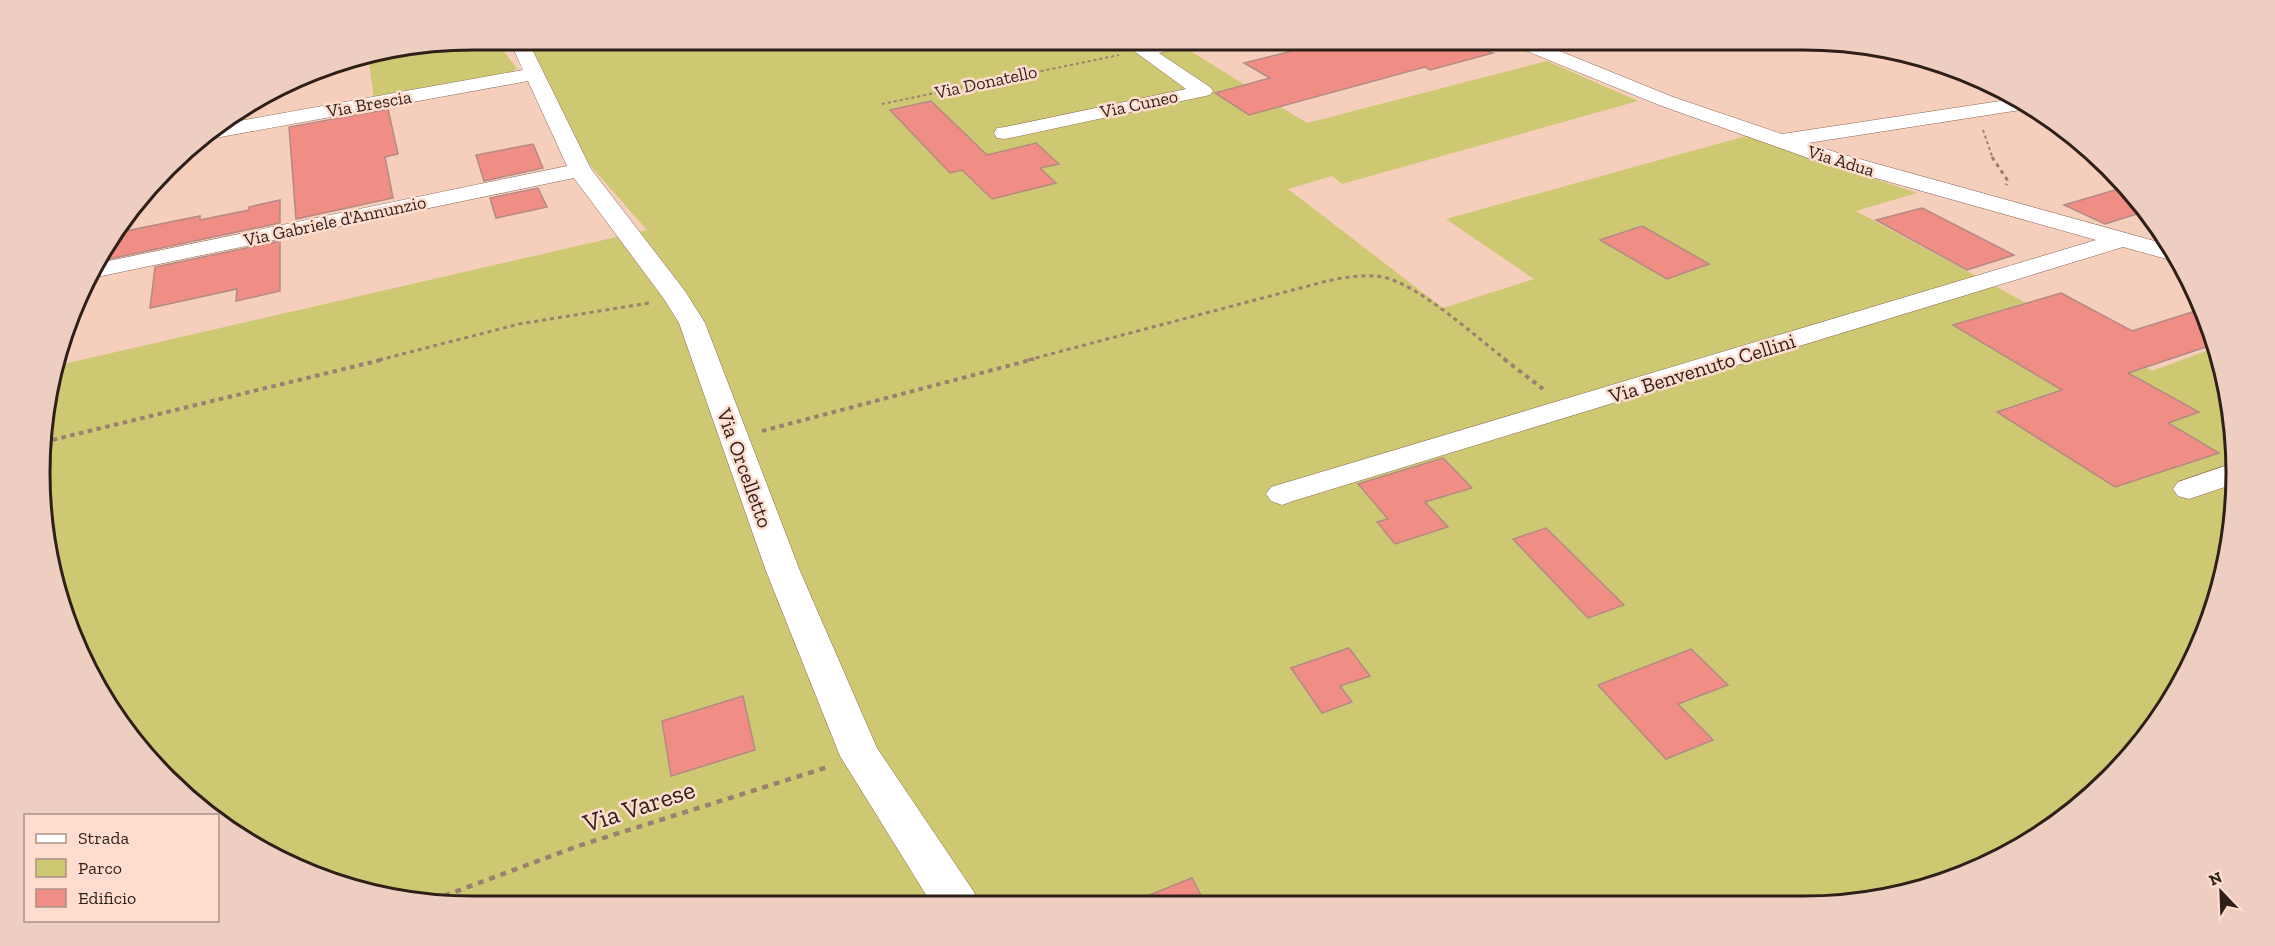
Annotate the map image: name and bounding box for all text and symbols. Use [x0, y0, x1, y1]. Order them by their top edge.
street label: Via Donatello [932, 60, 1039, 104]
street label: Via Cuneo [1097, 85, 1180, 123]
street label: Via Brescia [324, 86, 414, 122]
street label: Via Adua [1804, 140, 1877, 182]
street label: Via Gabriele d'Annunzio [241, 191, 428, 251]
street label: Via Benvenuto Cellini [1605, 328, 1798, 409]
street label: Via Orcelletto [712, 404, 778, 531]
street label: Via Varese [578, 773, 699, 839]
legend [24, 814, 219, 922]
text: Strada [78, 827, 129, 849]
text: Parco [78, 857, 122, 879]
north arrow [2191, 862, 2251, 922]
text: N [2206, 868, 2225, 890]
text: Edificio [78, 887, 136, 909]

